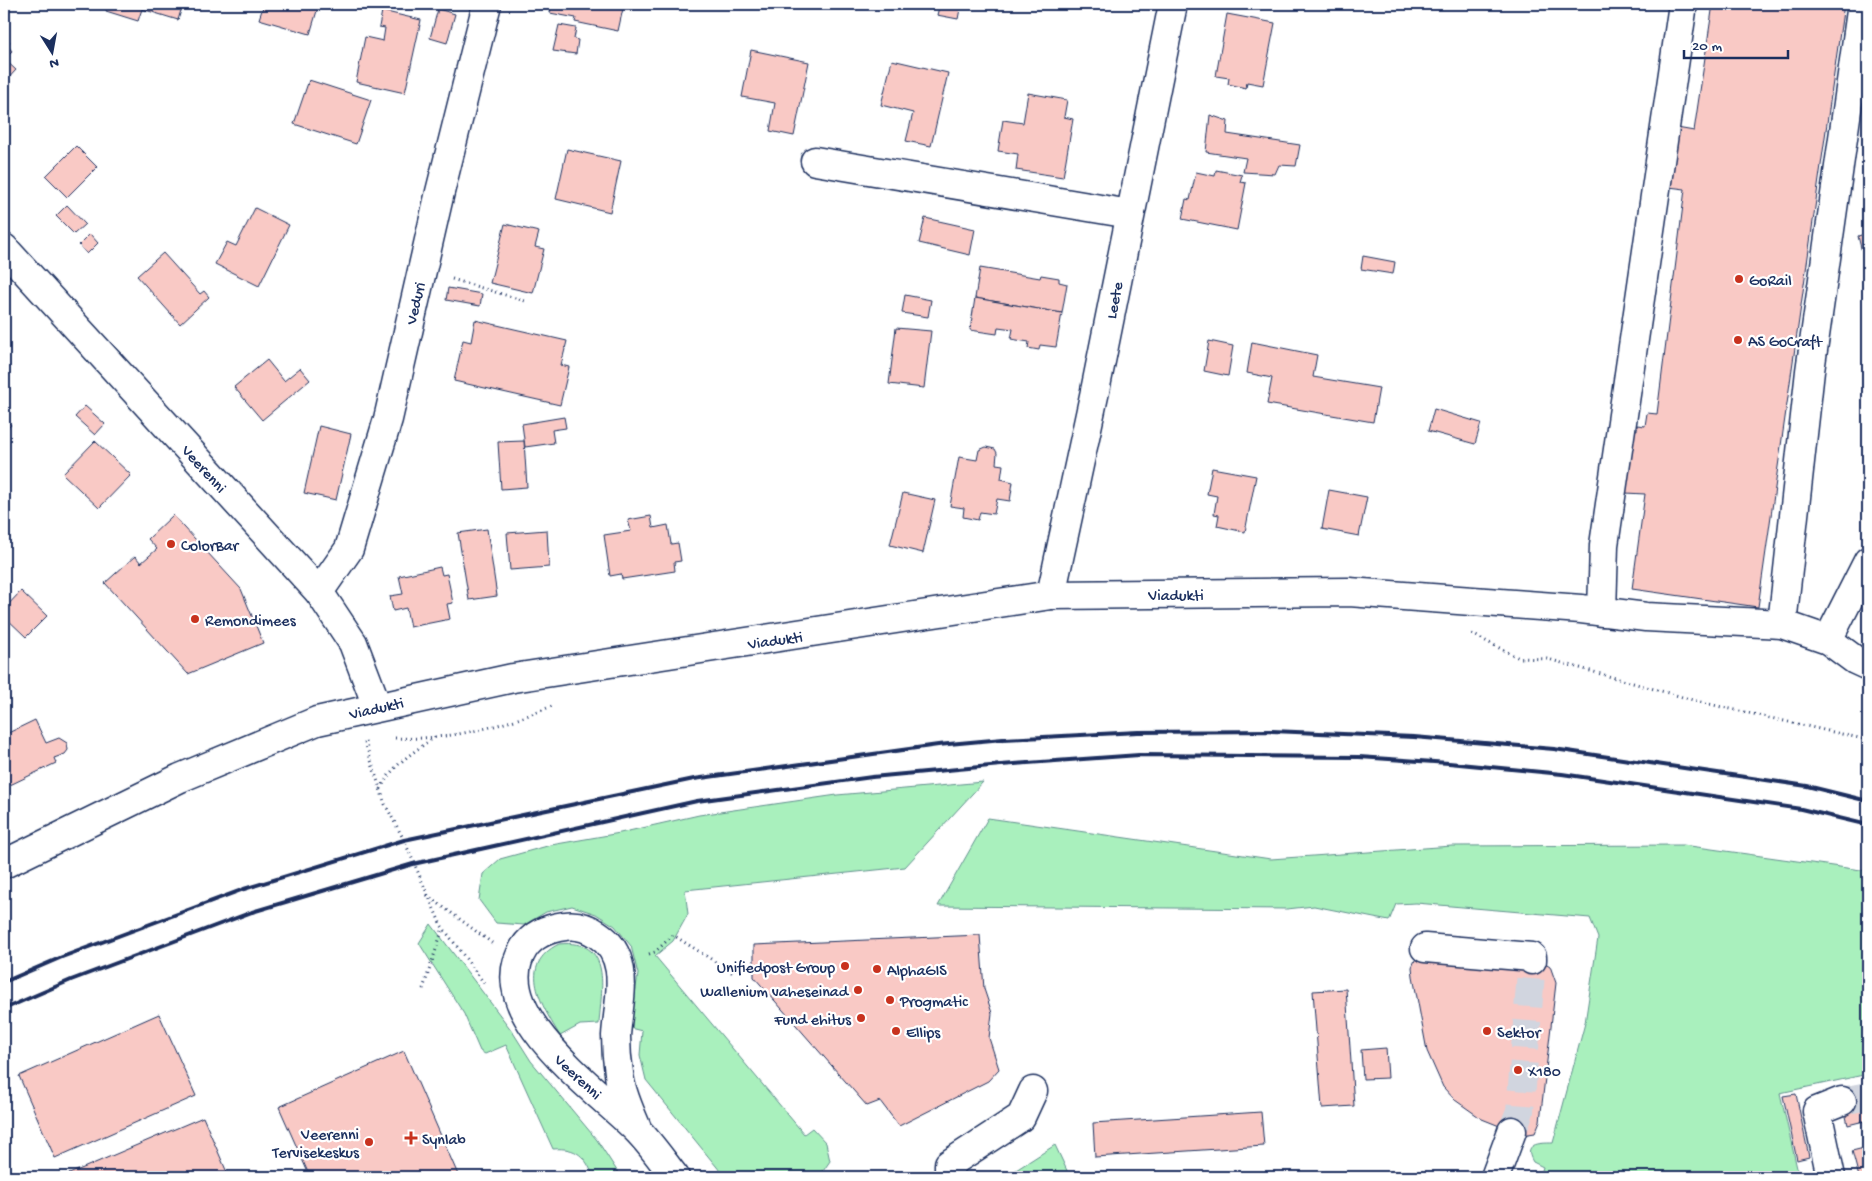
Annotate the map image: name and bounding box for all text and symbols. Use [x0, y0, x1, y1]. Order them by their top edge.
north arrow [28, 28, 78, 78]
scale bar [1684, 28, 1788, 60]
text: 20 m [1692, 38, 1722, 56]
text: N [48, 53, 60, 72]
marker: GoRail [1733, 273, 1745, 285]
place label: GoRail [1749, 273, 1792, 292]
street label: Leete [1104, 280, 1129, 321]
street label: Veduri [403, 281, 432, 328]
marker: AS GoCraft [1732, 334, 1744, 346]
place label: AS GoCraft [1748, 334, 1823, 353]
street label: Veerenni [175, 442, 229, 498]
marker: ColorBar [165, 538, 177, 550]
place label: ColorBar [181, 538, 240, 557]
street label: Viadukti [1147, 588, 1204, 607]
marker: Remondimees [189, 613, 201, 625]
place label: Remondimees [205, 613, 297, 632]
street label: Viadukti [746, 629, 804, 656]
street label: Viadukti [347, 695, 406, 726]
place label: Unifiedpost Group [717, 960, 835, 979]
marker: Unifiedpost Group [839, 960, 851, 972]
marker: AlphaGIS [871, 963, 883, 975]
place label: AlphaGIS [887, 963, 947, 982]
place label: Wallenium vaheseinad [700, 984, 850, 1003]
marker: Wallenium vaheseinad [852, 984, 864, 996]
marker: Progmatic [884, 994, 896, 1006]
place label: Progmatic [899, 994, 968, 1013]
place label: Fund ehitus [773, 1012, 852, 1031]
marker: Fund ehitus [855, 1012, 867, 1024]
marker: Ellips [890, 1025, 902, 1037]
place label: Ellips [906, 1025, 941, 1044]
marker: Sektor [1481, 1025, 1493, 1037]
place label: Sektor [1497, 1025, 1542, 1044]
street label: Veerenni [548, 1051, 604, 1105]
marker: X180 [1512, 1064, 1524, 1076]
place label: X180 [1527, 1064, 1561, 1083]
place label: Veerenni Tervisekeskus [271, 1127, 360, 1164]
marker: Synlab [404, 1131, 418, 1145]
place label: Synlab [422, 1132, 466, 1151]
marker: Veerenni Tervisekeskus [363, 1136, 375, 1148]

